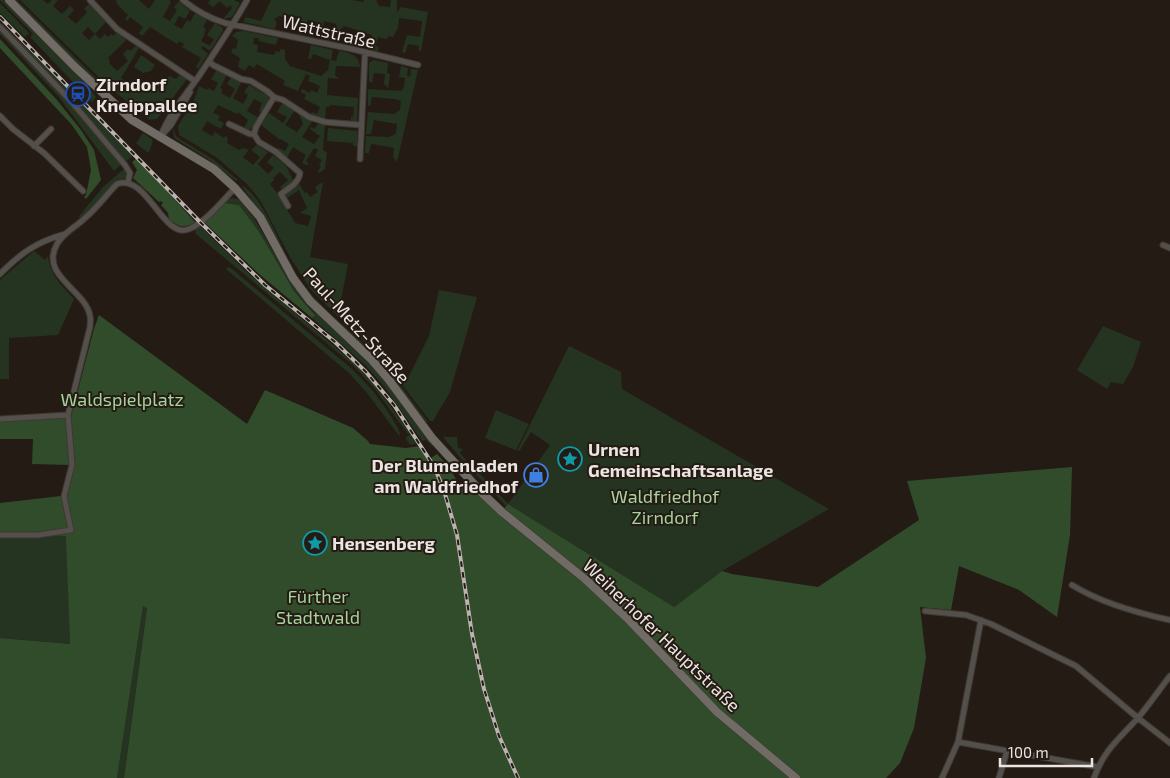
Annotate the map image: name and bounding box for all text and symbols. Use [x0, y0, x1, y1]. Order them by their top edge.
street label: Wattstraße [280, 10, 378, 52]
place label: Zirndorf Kneippallee [96, 73, 197, 116]
station icon: Zirndorf Kneippallee [65, 81, 91, 107]
street label: Paul-Metz-Straße [299, 262, 415, 388]
park label: Waldspielplatz [60, 388, 184, 410]
place label: Urnen Gemeinschaftsanlage [588, 438, 773, 481]
place icon: Urnen Gemeinschaftsanlage [557, 446, 583, 472]
place label: Der Blumenladen am Waldfriedhof [372, 454, 519, 497]
shop icon: Der Blumenladen am Waldfriedhof [523, 462, 549, 488]
park label: Waldfriedhof Zirndorf [611, 485, 720, 528]
place icon: Hensenberg [302, 530, 328, 556]
place label: Hensenberg [332, 532, 435, 554]
street label: Weiherhofer Hauptstraße [579, 554, 745, 716]
park label: Fürther Stadtwald [276, 585, 360, 628]
scale bar [1000, 736, 1092, 768]
text: 100 m [1008, 743, 1049, 761]

